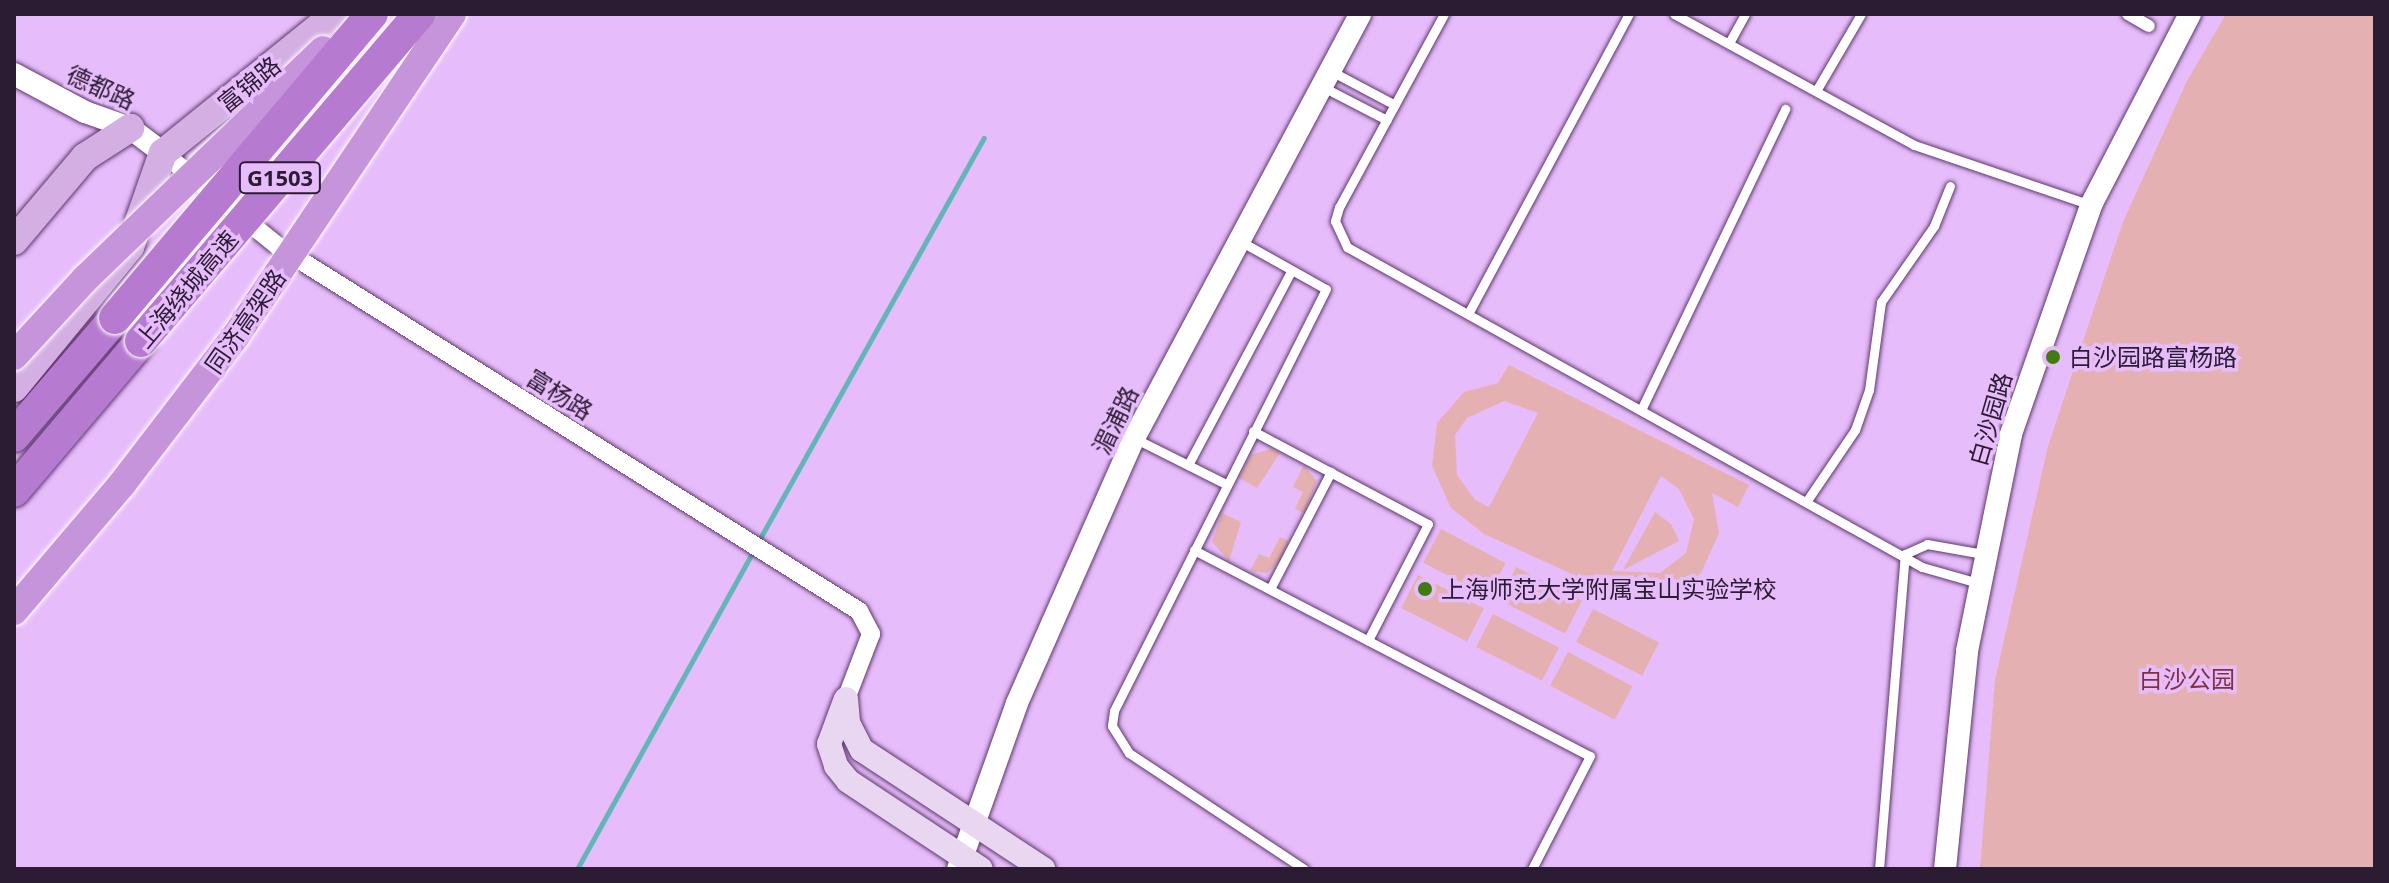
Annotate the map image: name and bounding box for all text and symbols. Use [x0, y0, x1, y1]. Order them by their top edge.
street label: 富锦路 [212, 50, 286, 118]
street label: 德都路 [62, 59, 140, 115]
road number: G1503 [238, 160, 322, 196]
street label: 上海绕城高速 [129, 225, 243, 353]
street label: 同济高架路 [199, 264, 291, 378]
place label: 白沙园路富杨路 [2069, 343, 2237, 371]
marker: 白沙园路富杨路 [2044, 348, 2062, 366]
street label: 富杨路 [522, 363, 598, 425]
street label: 白沙园路 [1963, 369, 2017, 469]
street label: 湄浦路 [1086, 381, 1144, 459]
place label: 上海师范大学附属宝山实验学校 [1441, 575, 1777, 603]
marker: 上海师范大学附属宝山实验学校 [1416, 580, 1434, 598]
park label: 白沙公园 [2139, 665, 2235, 693]

